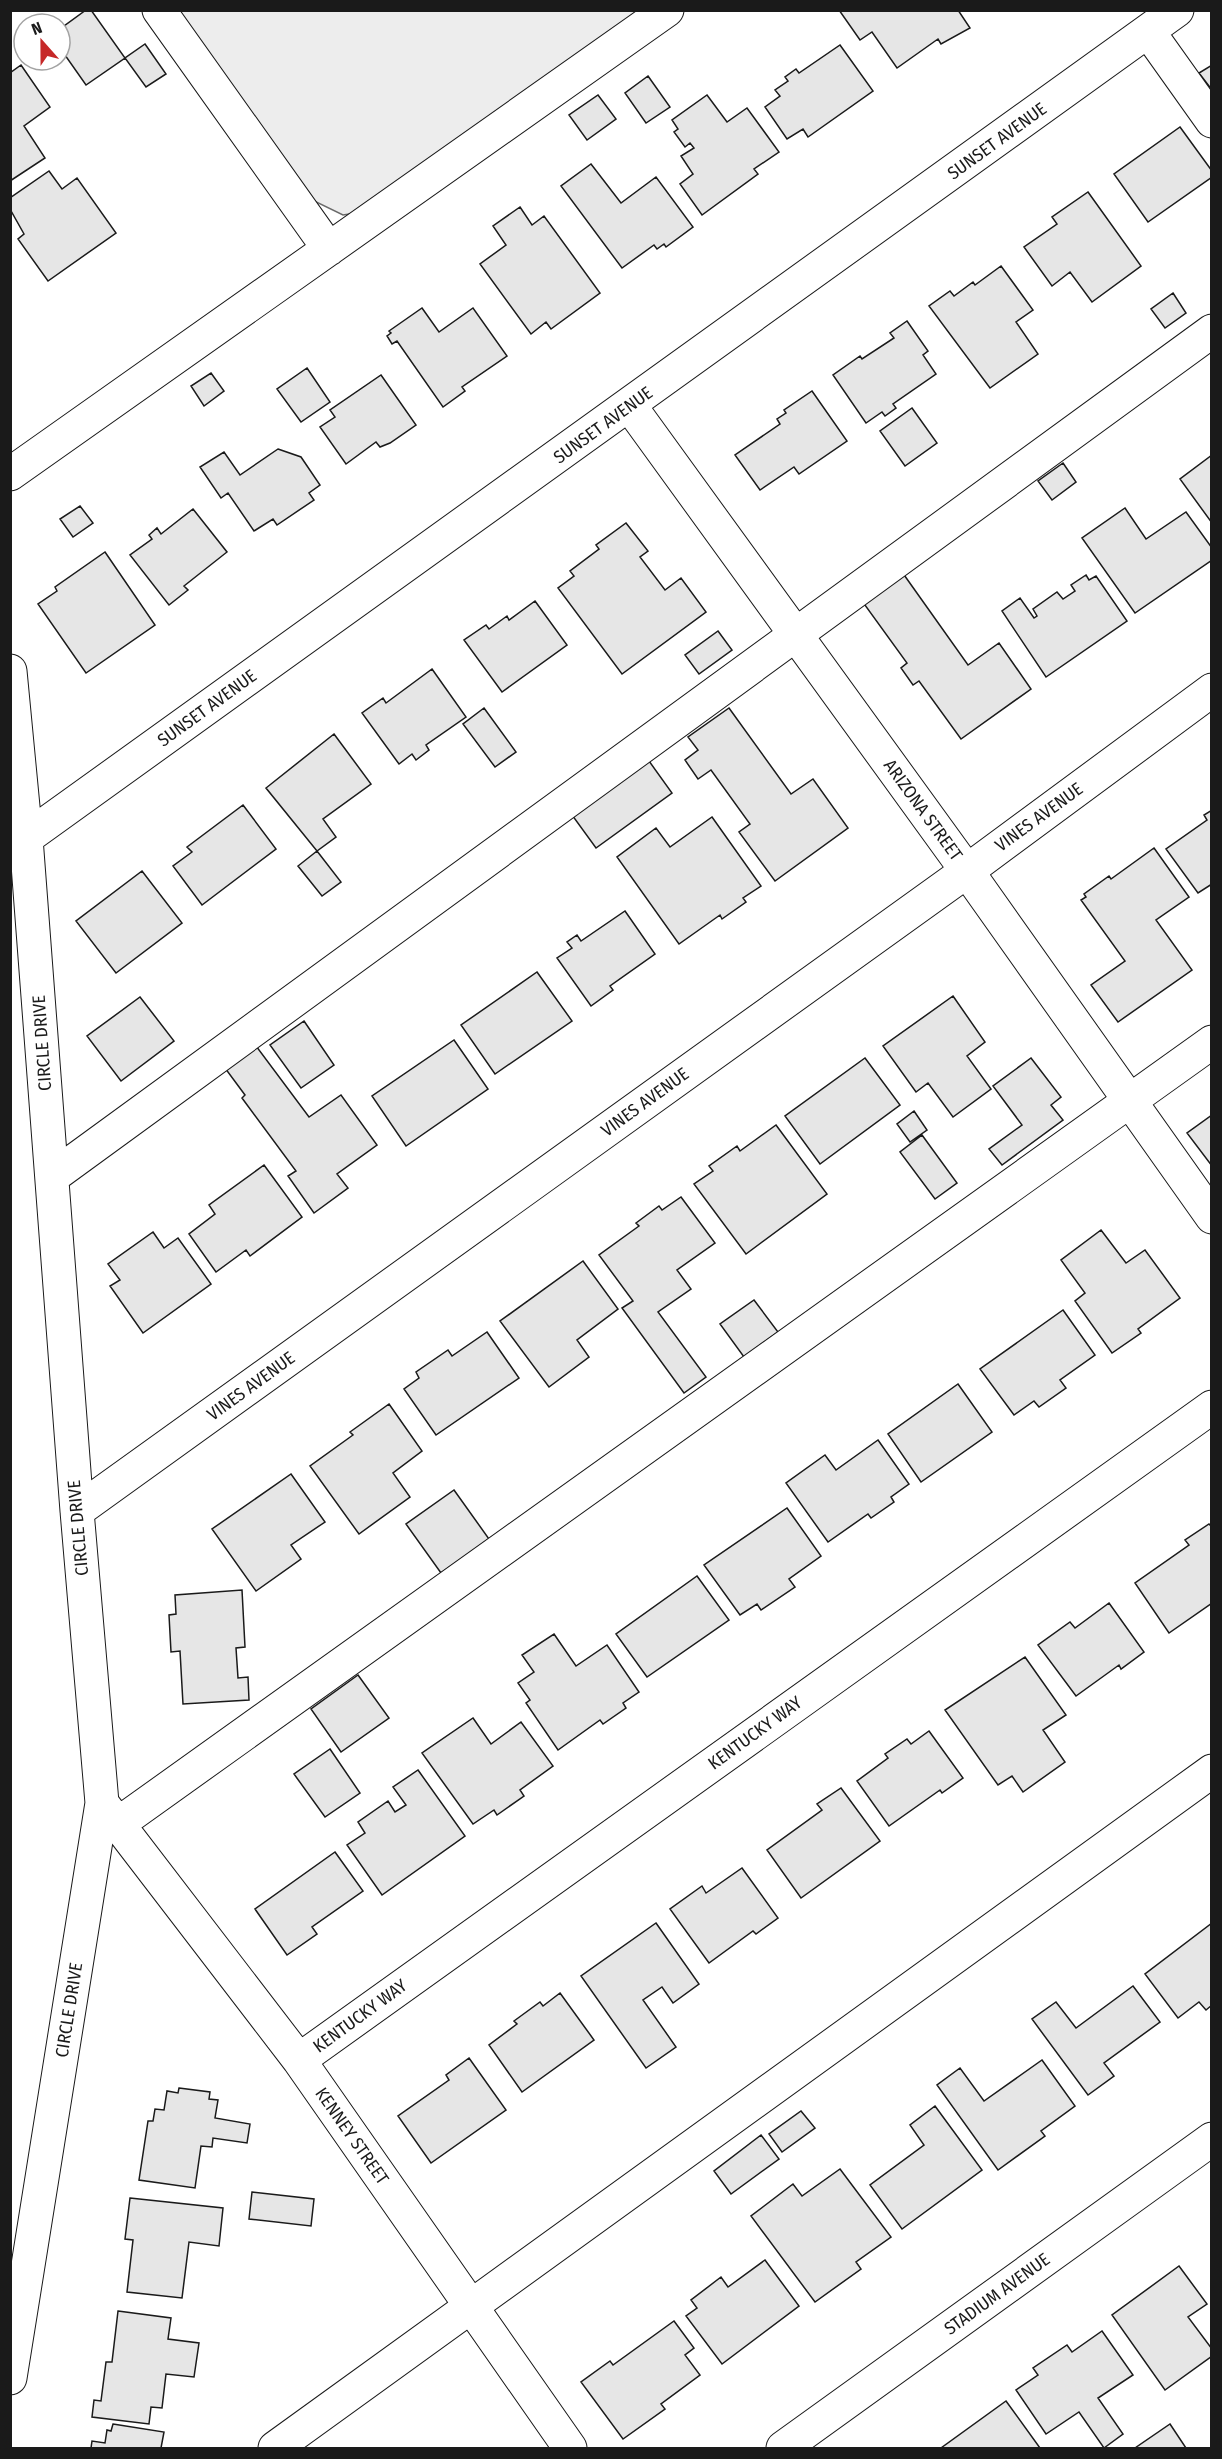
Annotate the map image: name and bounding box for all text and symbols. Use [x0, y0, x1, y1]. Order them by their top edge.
north arrow [12, 12, 72, 72]
text: N [29, 18, 45, 39]
street label: SUNSET AVENUE [943, 98, 1051, 184]
street label: SUNSET AVENUE [549, 382, 657, 468]
street label: SUNSET AVENUE [153, 665, 261, 751]
street label: ARIZONA STREET [879, 755, 968, 865]
street label: VINES AVENUE [991, 778, 1087, 856]
street label: CIRCLE DRIVE [28, 994, 56, 1092]
street label: VINES AVENUE [597, 1063, 693, 1141]
street label: VINES AVENUE [203, 1347, 299, 1425]
street label: CIRCLE DRIVE [63, 1479, 93, 1577]
street label: KENTUCKY WAY [704, 1692, 806, 1774]
street label: CIRCLE DRIVE [51, 1961, 87, 2059]
street label: KENTUCKY WAY [309, 1975, 411, 2057]
street label: KENNEY STREET [311, 2083, 394, 2189]
street label: STADIUM AVENUE [940, 2248, 1054, 2340]

